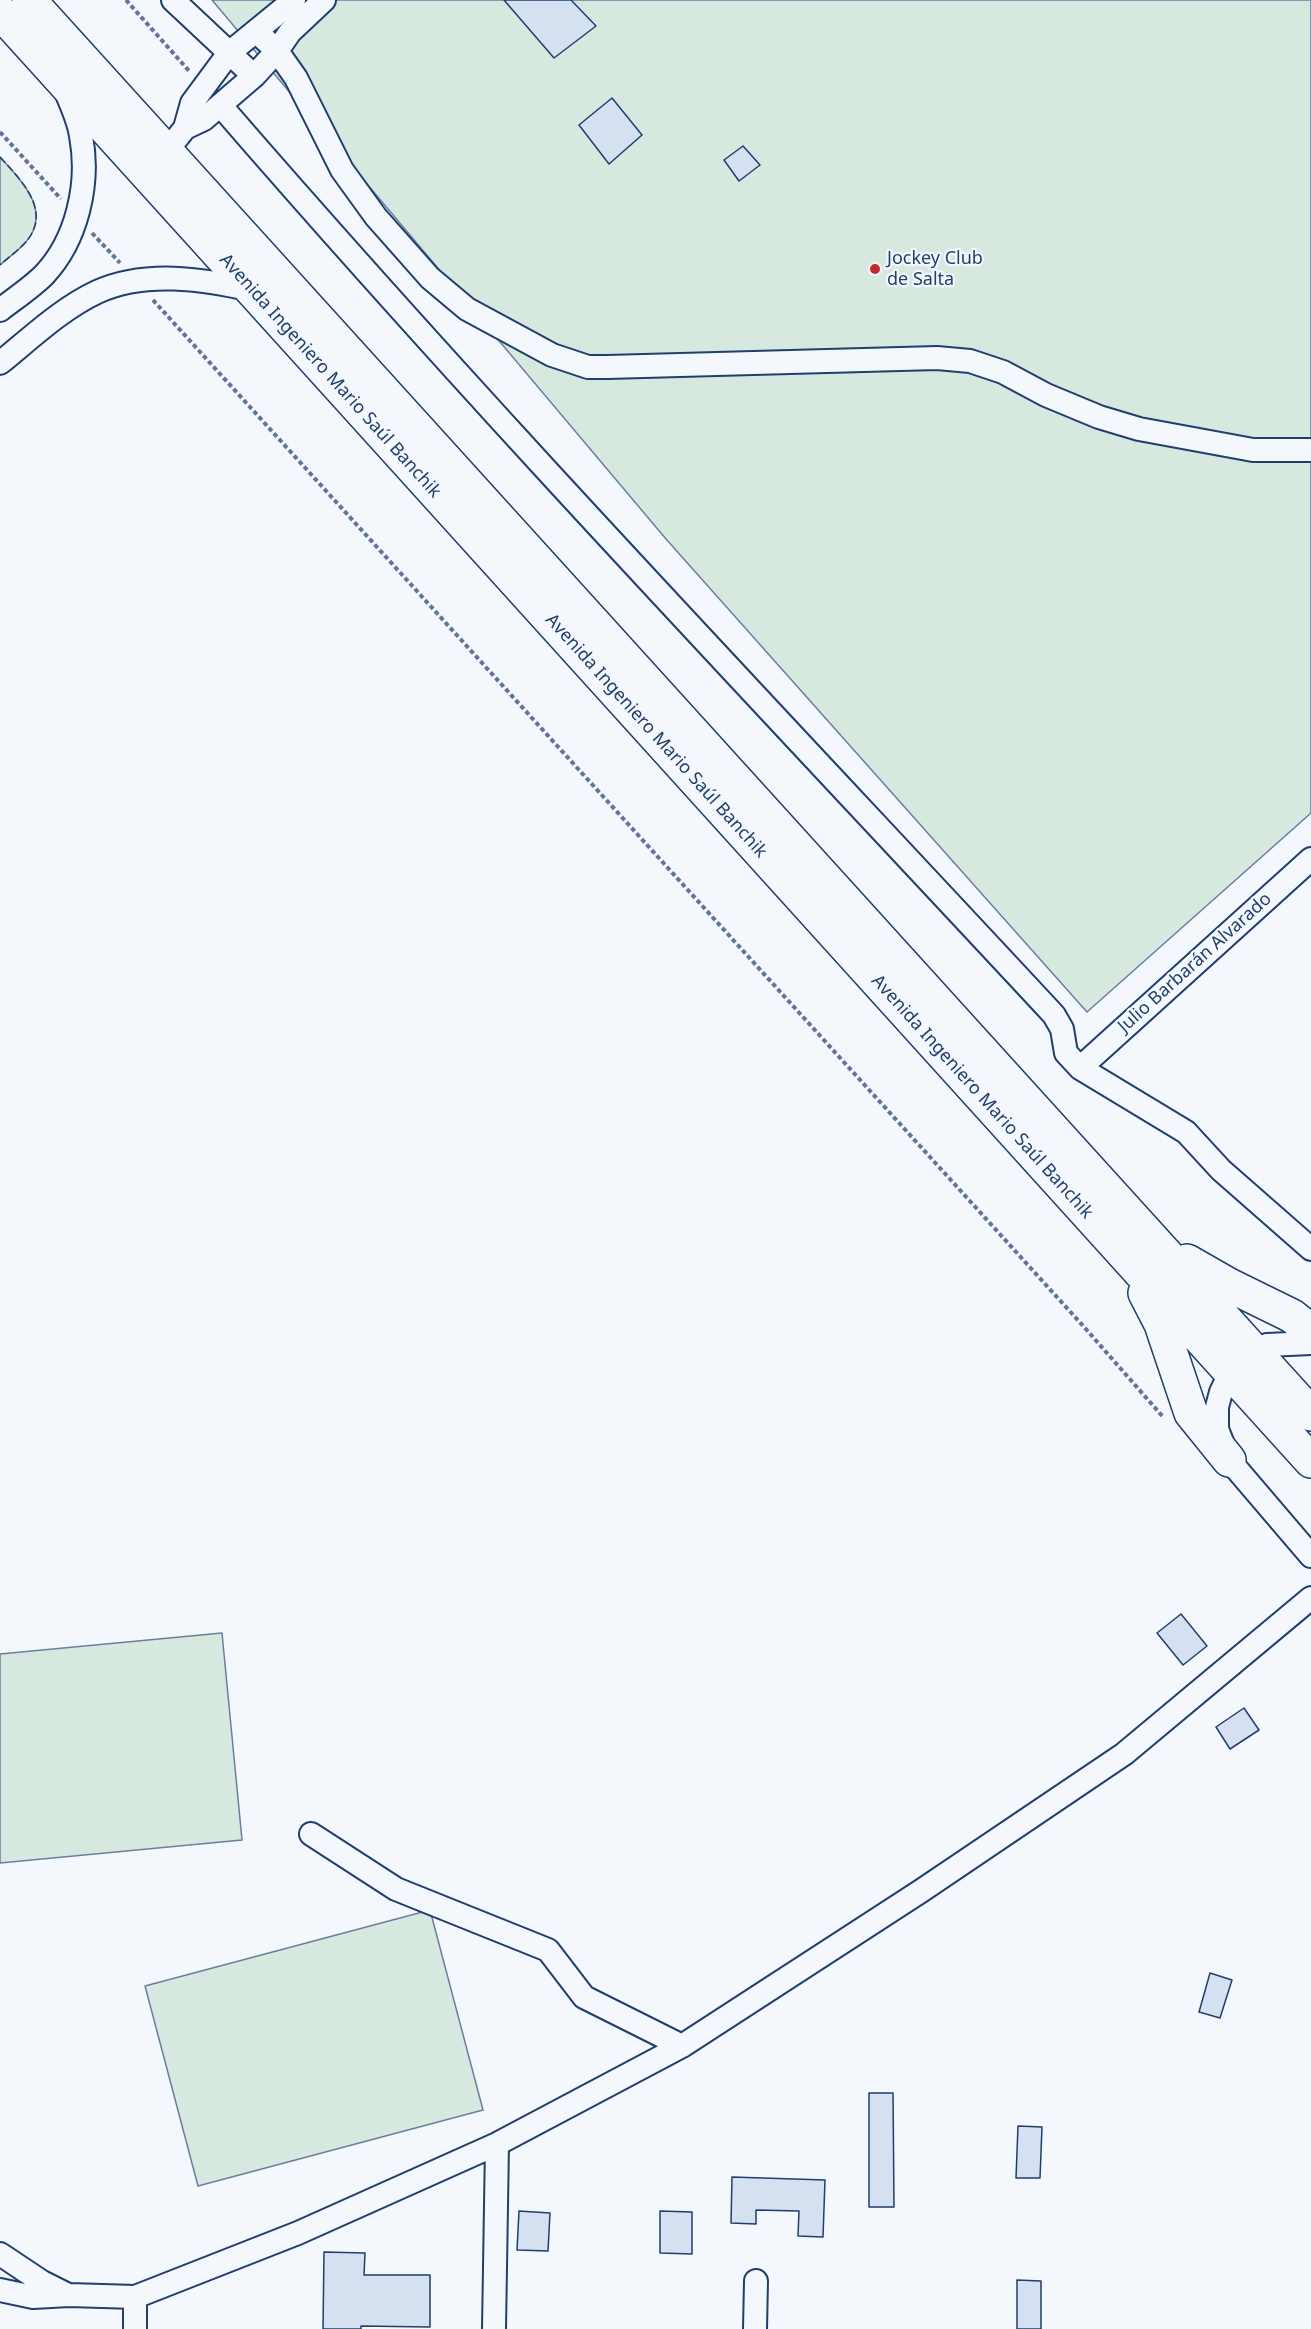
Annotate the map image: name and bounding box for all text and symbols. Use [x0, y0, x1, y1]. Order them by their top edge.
place label: Jockey Club de Salta [887, 248, 983, 290]
street label: Avenida Ingeniero Mario Saúl Banchik [215, 250, 445, 502]
marker: Jockey Club de Salta [868, 262, 882, 276]
street label: Avenida Ingeniero Mario Saúl Banchik [541, 610, 771, 862]
street label: Julio Barbarán Alvarado [1114, 888, 1276, 1038]
street label: Avenida Ingeniero Mario Saúl Banchik [867, 971, 1097, 1223]

